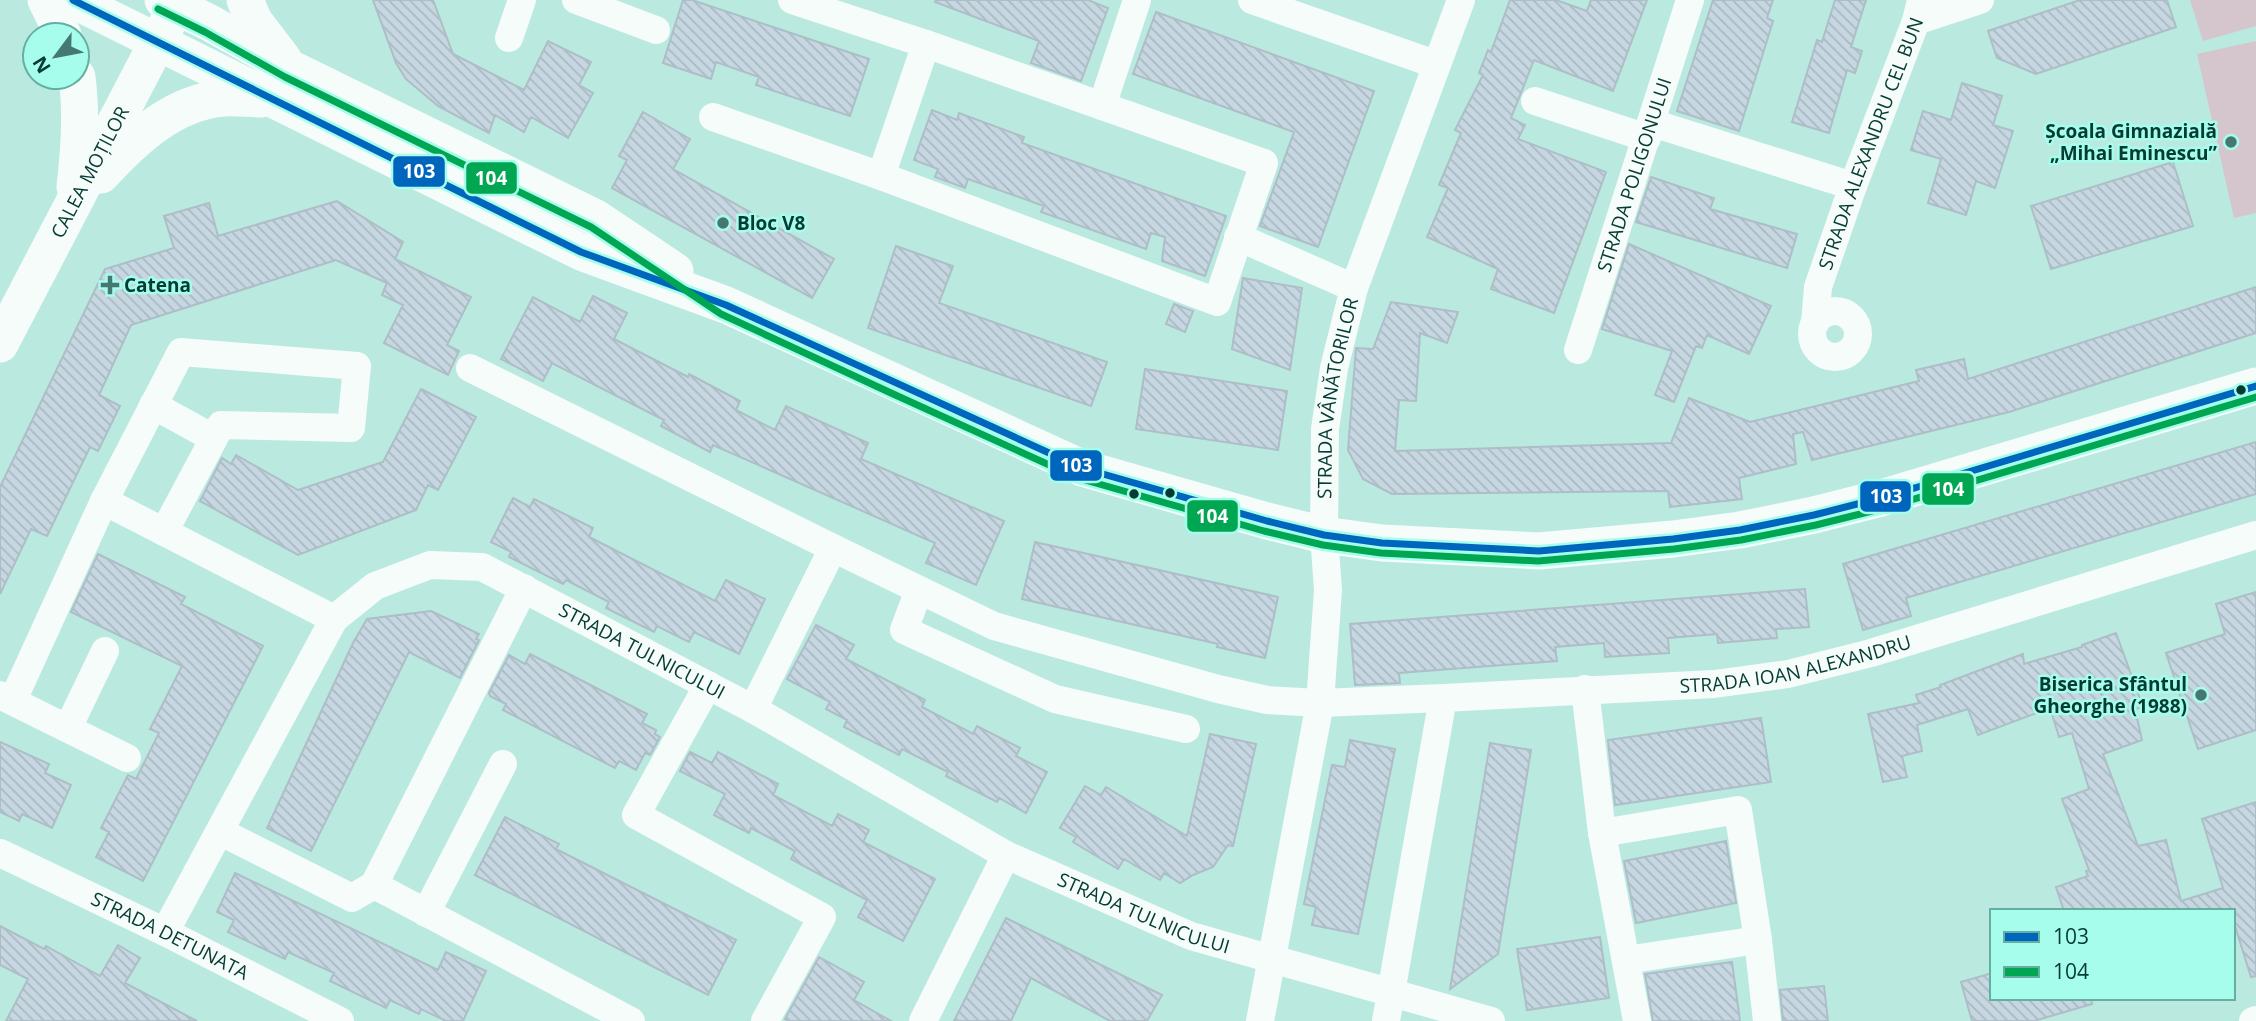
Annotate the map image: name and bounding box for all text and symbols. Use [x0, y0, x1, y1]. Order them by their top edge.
street label: STRADA ALEXANDRU CEL BUN [1812, 14, 1929, 273]
north arrow [21, 21, 91, 91]
text: N [26, 52, 57, 78]
street label: STRADA POLIGONULUI [1591, 74, 1677, 275]
street label: CALEA MOȚILOR [45, 101, 135, 243]
place label: Școala Gimnazială „Mihai Eminescu” [2045, 118, 2218, 166]
marker: Școala Gimnazială „Mihai Eminescu” [2223, 134, 2239, 150]
line badge: 103 [392, 155, 446, 188]
text: 103 [403, 158, 435, 184]
line badge: 104 [465, 161, 518, 195]
text: 104 [475, 165, 507, 191]
place label: Bloc V8 [737, 210, 805, 236]
marker: Bloc V8 [715, 215, 731, 231]
place label: Catena [124, 272, 191, 298]
marker: Catena [102, 277, 118, 293]
street label: STRADA VÂNĂTORILOR [1311, 295, 1364, 499]
unlabelled marker [2234, 383, 2248, 397]
line badge: 103 [1049, 449, 1103, 482]
text: 103 [1060, 452, 1092, 478]
line badge: 104 [1921, 472, 1975, 506]
text: 104 [1932, 476, 1964, 502]
line badge: 103 [1859, 480, 1912, 513]
text: 103 [1870, 483, 1902, 509]
unlabelled marker [1163, 486, 1177, 500]
unlabelled marker [1127, 487, 1141, 501]
line badge: 104 [1186, 499, 1239, 533]
text: 104 [1196, 503, 1228, 529]
street label: STRADA TULNICULUI [554, 597, 730, 705]
street label: STRADA IOAN ALEXANDRU [1679, 629, 1914, 699]
place label: Biserica Sfântul Gheorghe (1988) [2033, 671, 2187, 719]
marker: Biserica Sfântul Gheorghe (1988) [2193, 687, 2209, 703]
street label: STRADA TULNICULUI [1054, 866, 1233, 959]
street label: STRADA DETUNATA [87, 886, 253, 986]
legend [1990, 909, 2235, 1000]
text: 103 [2053, 922, 2089, 950]
text: 104 [2053, 957, 2089, 985]

